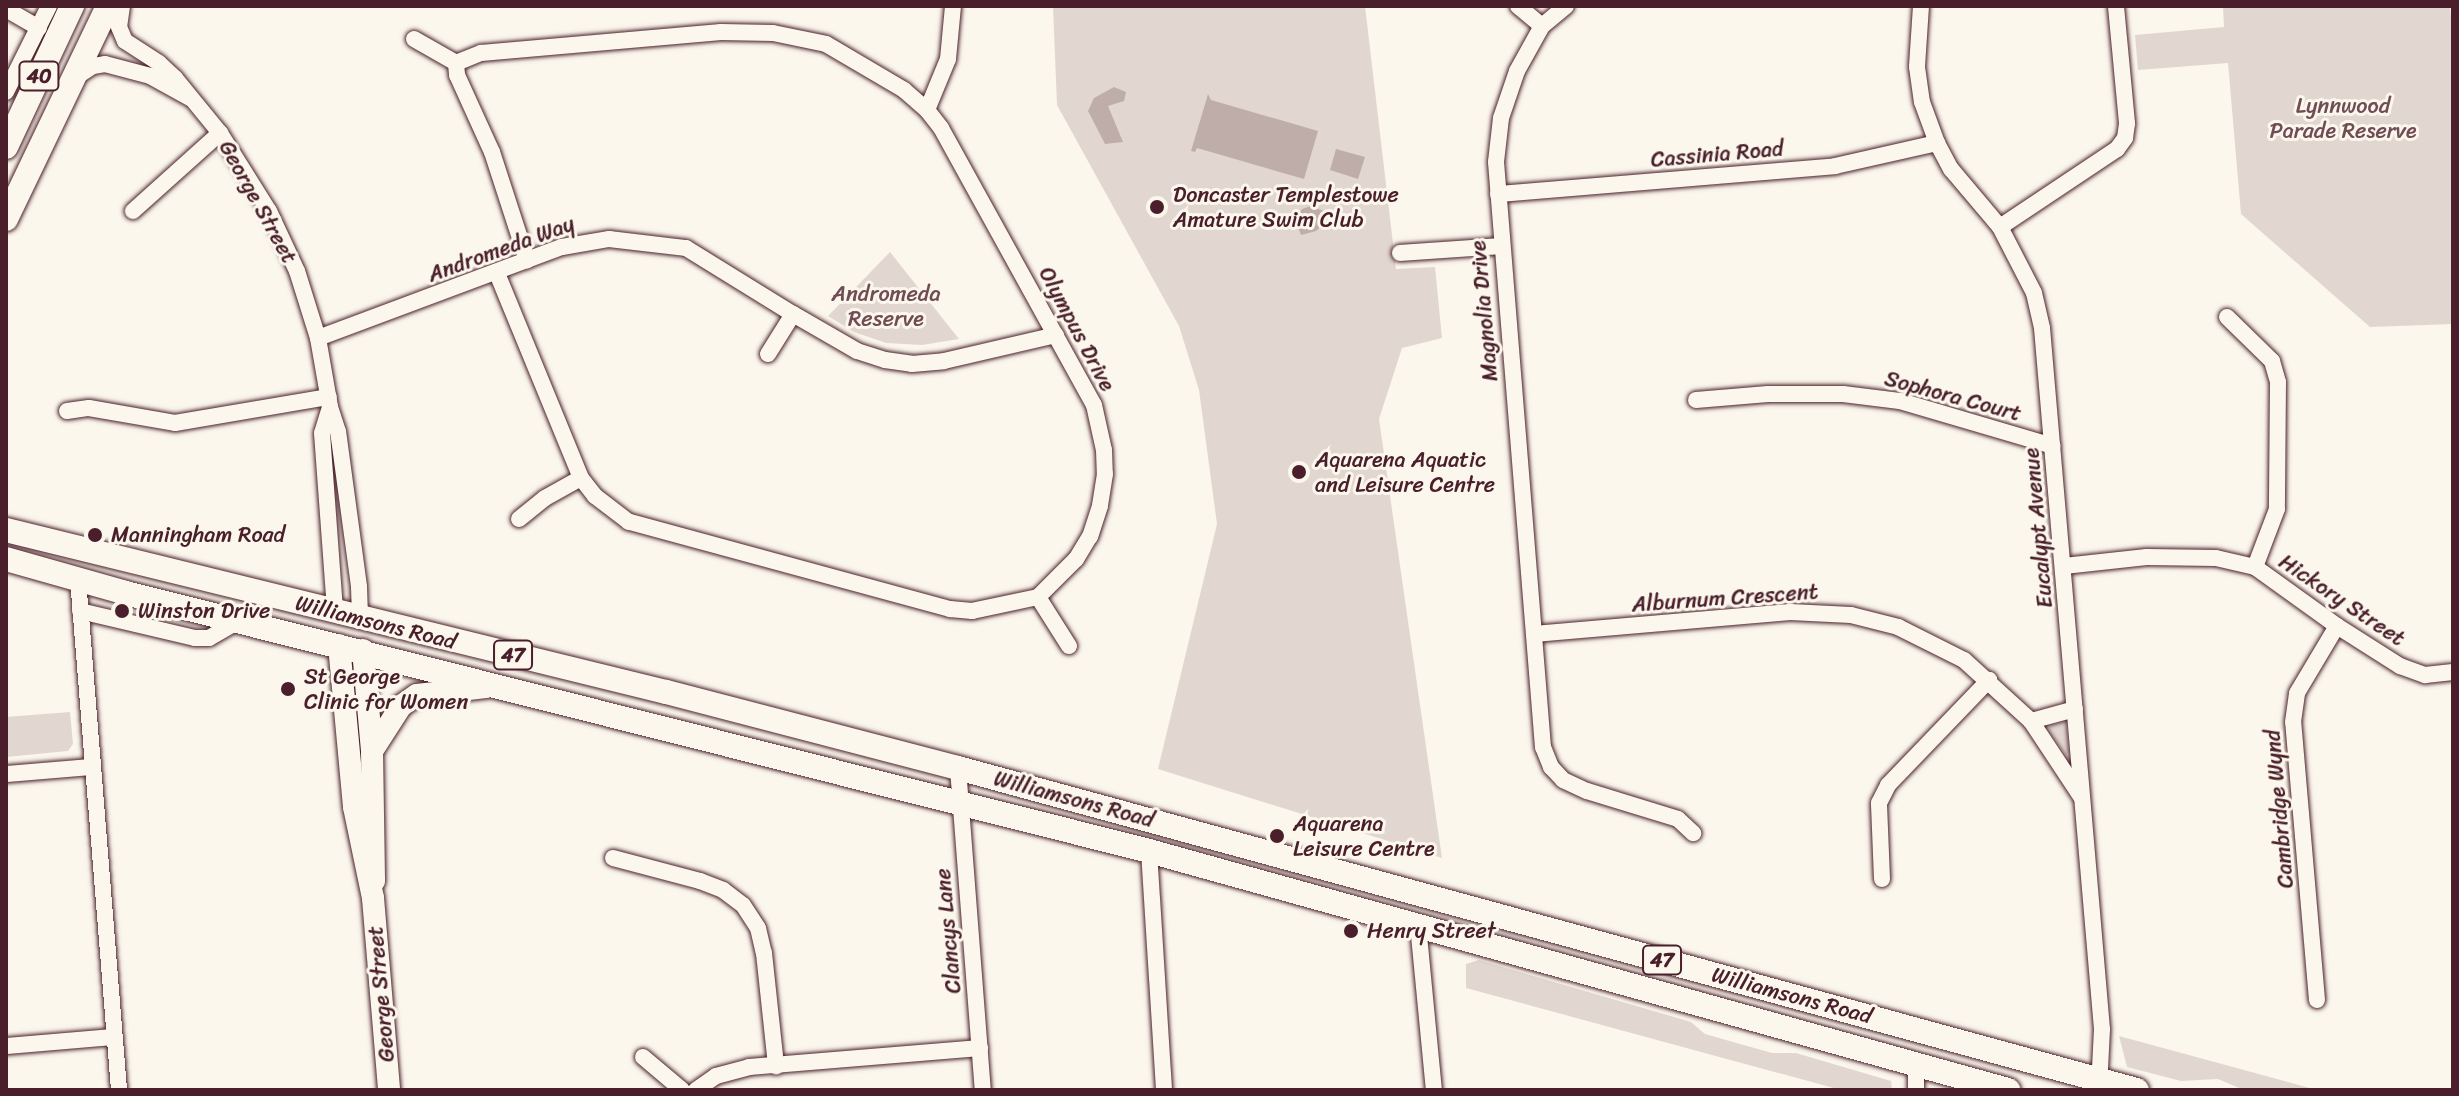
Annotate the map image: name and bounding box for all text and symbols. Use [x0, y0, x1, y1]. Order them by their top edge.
road number: 40 [17, 60, 61, 92]
park label: Lynnwood Parade Reserve [2269, 92, 2417, 144]
street label: Cassinia Road [1650, 135, 1784, 173]
street label: George Street [213, 136, 303, 268]
place label: Doncaster Templestowe Amature Swim Club [1173, 181, 1400, 232]
marker: Doncaster Templestowe Amature Swim Club [1148, 198, 1166, 216]
street label: Andromeda Way [424, 210, 578, 288]
street label: Magnolia Drive [1465, 239, 1503, 383]
street label: Olympus Drive [1033, 262, 1121, 396]
park label: Andromeda Reserve [832, 280, 940, 332]
street label: Sophora Court [1882, 365, 2024, 427]
place label: Aquarena Aquatic and Leisure Centre [1315, 446, 1498, 498]
street label: Eucalypt Avenue [2018, 447, 2058, 609]
marker: Aquarena Aquatic and Leisure Centre [1290, 463, 1308, 481]
place label: Manningham Road [111, 522, 285, 548]
marker: Manningham Road [86, 526, 104, 544]
street label: Hickory Street [2274, 548, 2410, 652]
street label: Alburnum Crescent [1631, 578, 1819, 618]
street label: Williamsons Road [293, 589, 459, 655]
place label: Winston Drive [138, 598, 270, 624]
marker: Winston Drive [113, 602, 131, 620]
road number: 47 [493, 639, 533, 671]
place label: St George Clinic for Women [304, 663, 469, 714]
marker: St George Clinic for Women [279, 680, 297, 698]
street label: Cambridge Wynd [2259, 728, 2299, 890]
street label: Williamsons Road [991, 765, 1157, 833]
place label: Aquarena Leisure Centre [1293, 810, 1435, 862]
marker: Aquarena Leisure Centre [1268, 827, 1286, 845]
street label: Clancys Lane [929, 867, 967, 995]
place label: Henry Street [1367, 918, 1496, 944]
marker: Henry Street [1342, 922, 1360, 940]
street label: George Street [362, 925, 400, 1063]
road number: 47 [1642, 944, 1682, 976]
street label: Williamsons Road [1709, 961, 1875, 1029]

